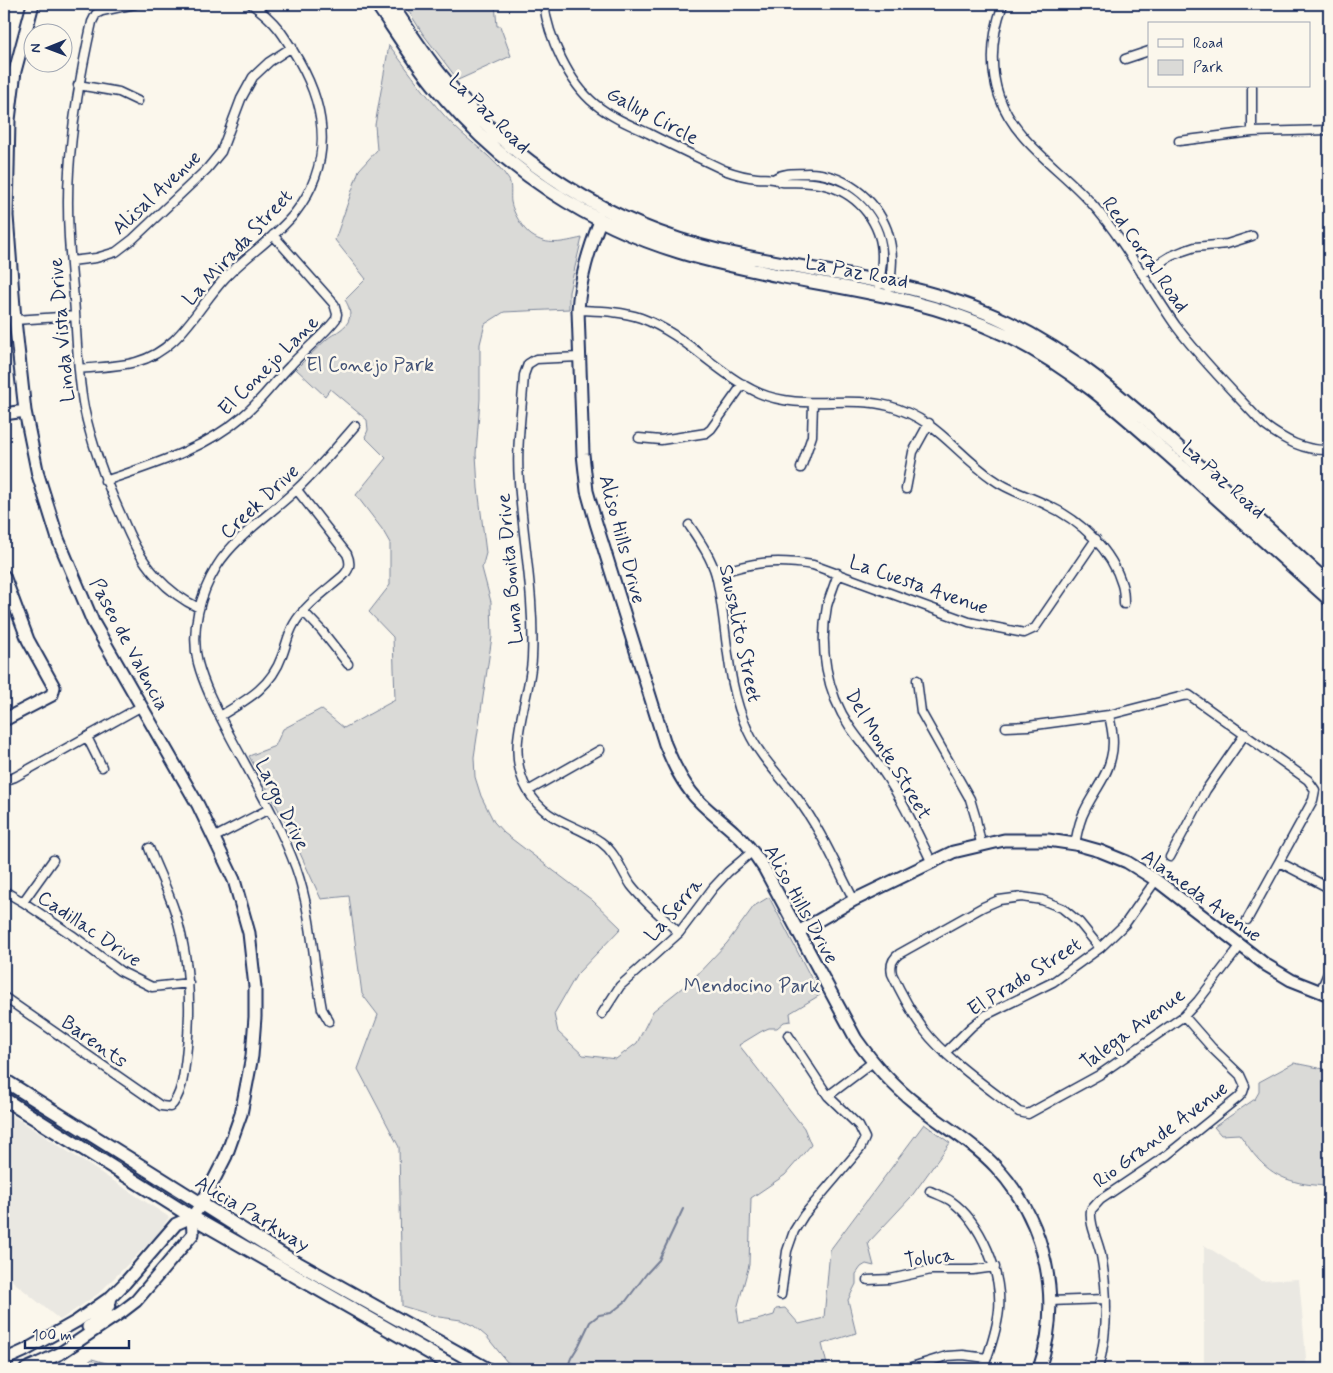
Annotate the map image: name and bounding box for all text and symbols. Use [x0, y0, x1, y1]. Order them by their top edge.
north arrow [22, 22, 72, 72]
legend [1148, 22, 1310, 88]
text: Road [1193, 34, 1223, 54]
text: N [27, 43, 45, 53]
text: Park [1193, 58, 1223, 78]
street label: La Paz Road [442, 68, 536, 160]
street label: Gallup Circle [602, 81, 703, 152]
street label: Alisal Avenue [107, 145, 207, 241]
street label: La Mirada Street [177, 184, 299, 312]
street label: Red Corral Road [1095, 192, 1195, 318]
street label: La Paz Road [803, 249, 911, 296]
street label: Linda Vista Drive [43, 257, 82, 403]
street label: El Conejo Lane [213, 310, 325, 422]
park label: El Conejo Park [306, 352, 434, 379]
street label: La Paz Road [1175, 435, 1271, 525]
street label: Creek Drive [214, 458, 306, 546]
street label: Aliso Hills Drive [591, 472, 652, 607]
street label: Luna Bonita Drive [490, 492, 531, 645]
street label: La Cuesta Avenue [845, 549, 992, 622]
street label: Sausalito Street [712, 562, 767, 705]
street label: Paseo de Valencia [82, 574, 175, 716]
street label: Del Monte Street [838, 685, 937, 825]
street label: Largo Drive [247, 754, 316, 856]
street label: Aliso Hills Drive [757, 840, 845, 969]
street label: Alameda Avenue [1135, 843, 1267, 949]
street label: La Serra [639, 872, 710, 948]
street label: Cadillac Drive [32, 884, 147, 974]
street label: El Prado Street [963, 931, 1087, 1023]
park label: Mendocino Park [684, 973, 820, 1000]
street label: Talega Avenue [1075, 982, 1192, 1077]
street label: Barents [55, 1009, 133, 1075]
street label: Rio Grande Avenue [1088, 1075, 1234, 1195]
street label: Alicia Parkway [190, 1169, 315, 1259]
street label: Toluca [903, 1242, 957, 1275]
scale bar [25, 1318, 129, 1350]
text: 100 m [32, 1326, 72, 1346]

